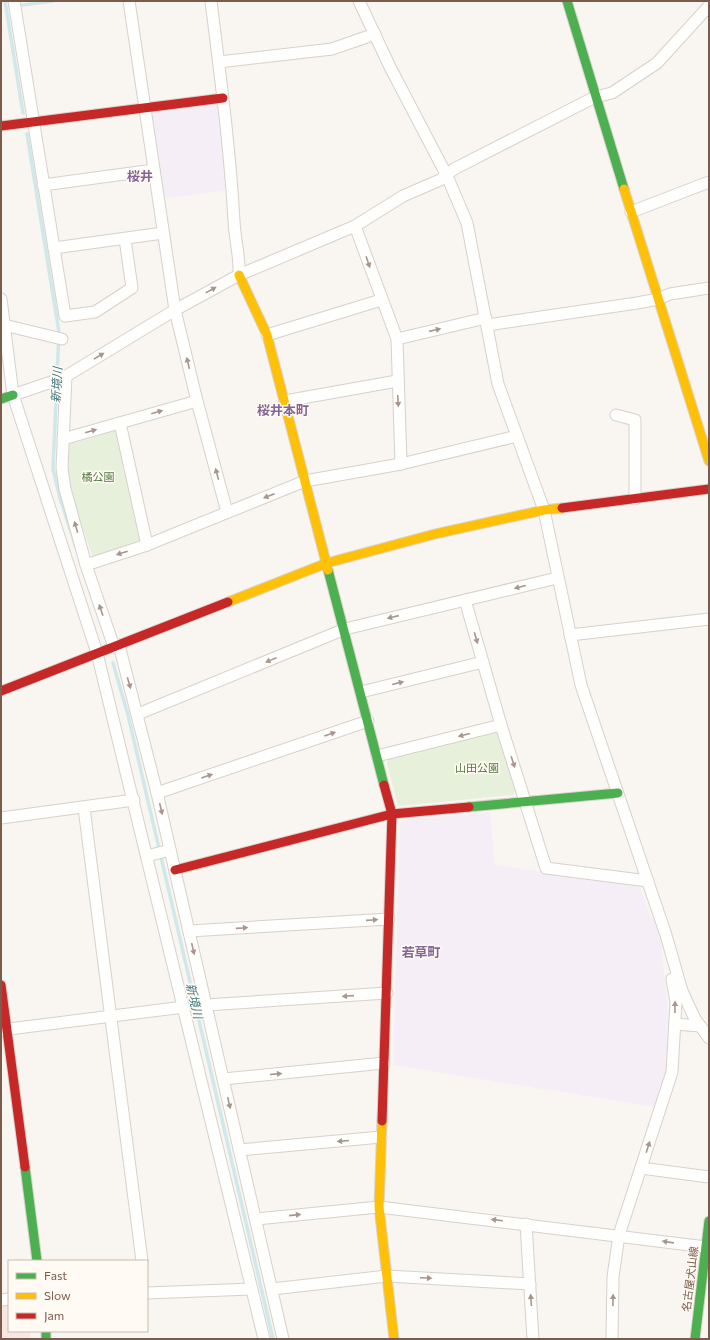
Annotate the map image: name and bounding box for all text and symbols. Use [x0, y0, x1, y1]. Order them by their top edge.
district label: 桜井 [127, 168, 153, 184]
one-way arrow [365, 257, 371, 269]
one-way arrow [205, 287, 217, 294]
one-way arrow [429, 327, 441, 333]
one-way arrow [93, 353, 105, 360]
one-way arrow [185, 357, 191, 369]
water label: 新境川 [48, 365, 64, 403]
one-way arrow [395, 395, 401, 408]
district label: 桜井本町 [257, 402, 309, 418]
one-way arrow [152, 409, 164, 415]
one-way arrow [86, 428, 98, 434]
one-way arrow [213, 468, 219, 481]
park label: 橘公園 [82, 470, 115, 483]
one-way arrow [262, 493, 274, 499]
one-way arrow [72, 521, 78, 533]
one-way arrow [116, 550, 128, 556]
one-way arrow [513, 584, 525, 590]
one-way arrow [98, 604, 104, 616]
one-way arrow [387, 615, 399, 621]
one-way arrow [473, 632, 479, 644]
one-way arrow [264, 657, 276, 663]
one-way arrow [126, 677, 132, 689]
one-way arrow [392, 679, 405, 685]
one-way arrow [325, 730, 337, 736]
one-way arrow [457, 732, 470, 738]
one-way arrow [510, 757, 516, 769]
park label: 山田公園 [455, 761, 499, 774]
one-way arrow [202, 772, 214, 778]
one-way arrow [158, 802, 164, 815]
one-way arrow [366, 916, 378, 923]
one-way arrow [236, 925, 248, 932]
one-way arrow [191, 943, 197, 955]
district label: 若草町 [401, 944, 441, 960]
water label: 新境川 [184, 982, 206, 1022]
one-way arrow [342, 992, 354, 999]
one-way arrow [672, 1000, 678, 1013]
one-way arrow [270, 1070, 282, 1077]
one-way arrow [226, 1097, 232, 1109]
one-way arrow [336, 1137, 349, 1144]
one-way arrow [645, 1141, 651, 1153]
one-way arrow [289, 1212, 301, 1219]
one-way arrow [491, 1217, 503, 1224]
one-way arrow [662, 1239, 674, 1245]
street label: 名古屋犬山線 [679, 1245, 700, 1312]
legend [8, 1260, 148, 1332]
text: Fast [44, 1268, 67, 1282]
one-way arrow [420, 1274, 432, 1281]
text: Slow [44, 1288, 71, 1302]
one-way arrow [610, 1293, 616, 1306]
one-way arrow [527, 1294, 534, 1306]
text: Jam [44, 1308, 64, 1323]

